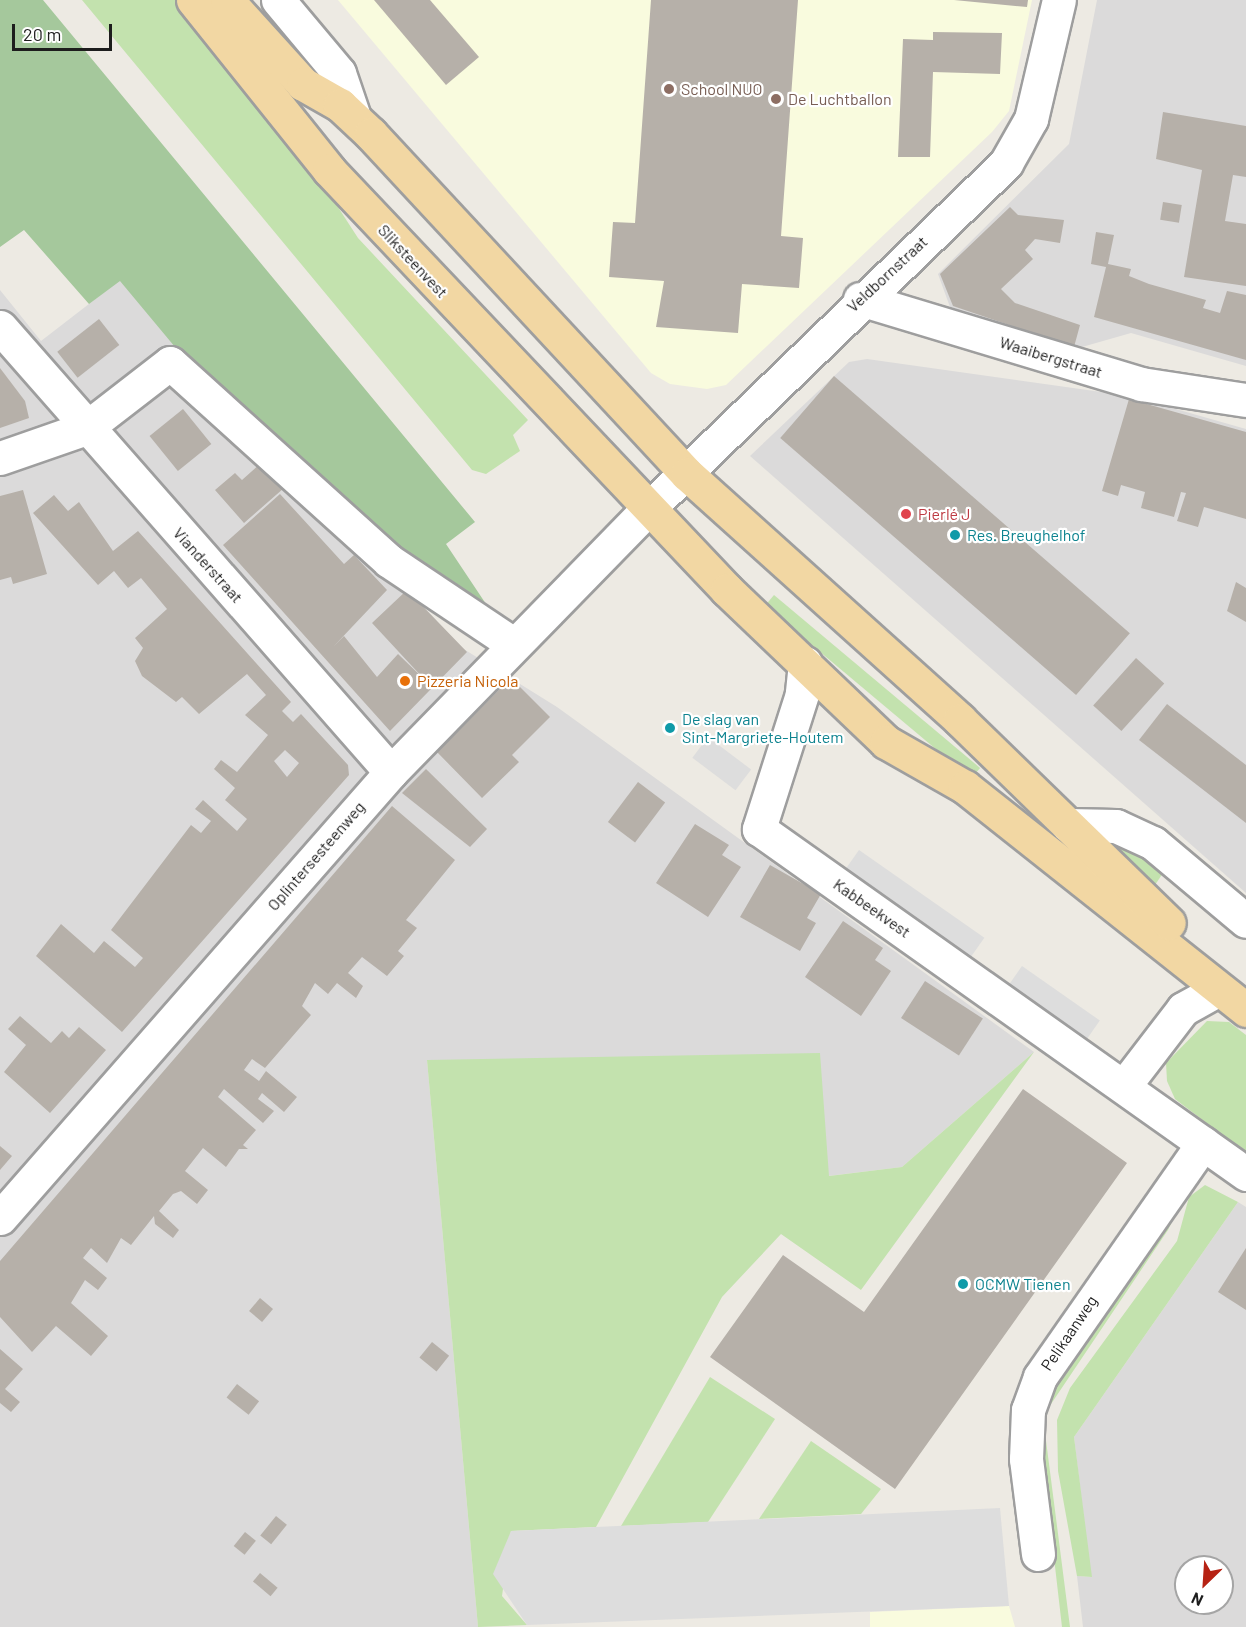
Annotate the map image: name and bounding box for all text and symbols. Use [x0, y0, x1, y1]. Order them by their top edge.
scale bar [15, 12, 116, 50]
text: 20 m [23, 23, 61, 45]
place label: School NUO [681, 79, 762, 99]
marker: School NUO [662, 82, 676, 96]
place label: De Luchtballon [788, 89, 892, 109]
marker: De Luchtballon [769, 92, 783, 106]
street label: Sliksteenvest [374, 220, 452, 302]
street label: Veldbornstraat [843, 232, 931, 316]
street label: Waaibergstraat [997, 332, 1105, 382]
place label: Pierlé J [918, 504, 971, 524]
marker: Pierlé J [899, 507, 913, 521]
street label: Vianderstraat [169, 523, 247, 607]
place label: Res. Breughelhof [967, 525, 1085, 545]
marker: Res. Breughelhof [948, 528, 962, 542]
place label: Pizzeria Nicola [417, 671, 518, 691]
marker: Pizzeria Nicola [398, 674, 412, 688]
place label: De slag van Sint-Margriete-Houtem [682, 709, 844, 747]
marker: De slag van Sint-Margriete-Houtem [663, 721, 677, 735]
street label: Oplintersesteenweg [263, 798, 369, 914]
street label: Kabbeekvest [830, 874, 914, 942]
place label: OCMW Tienen [975, 1274, 1071, 1294]
marker: OCMW Tienen [956, 1277, 970, 1291]
street label: Pelikaanweg [1037, 1292, 1101, 1374]
north arrow [1174, 1555, 1234, 1615]
text: N [1188, 1589, 1206, 1611]

